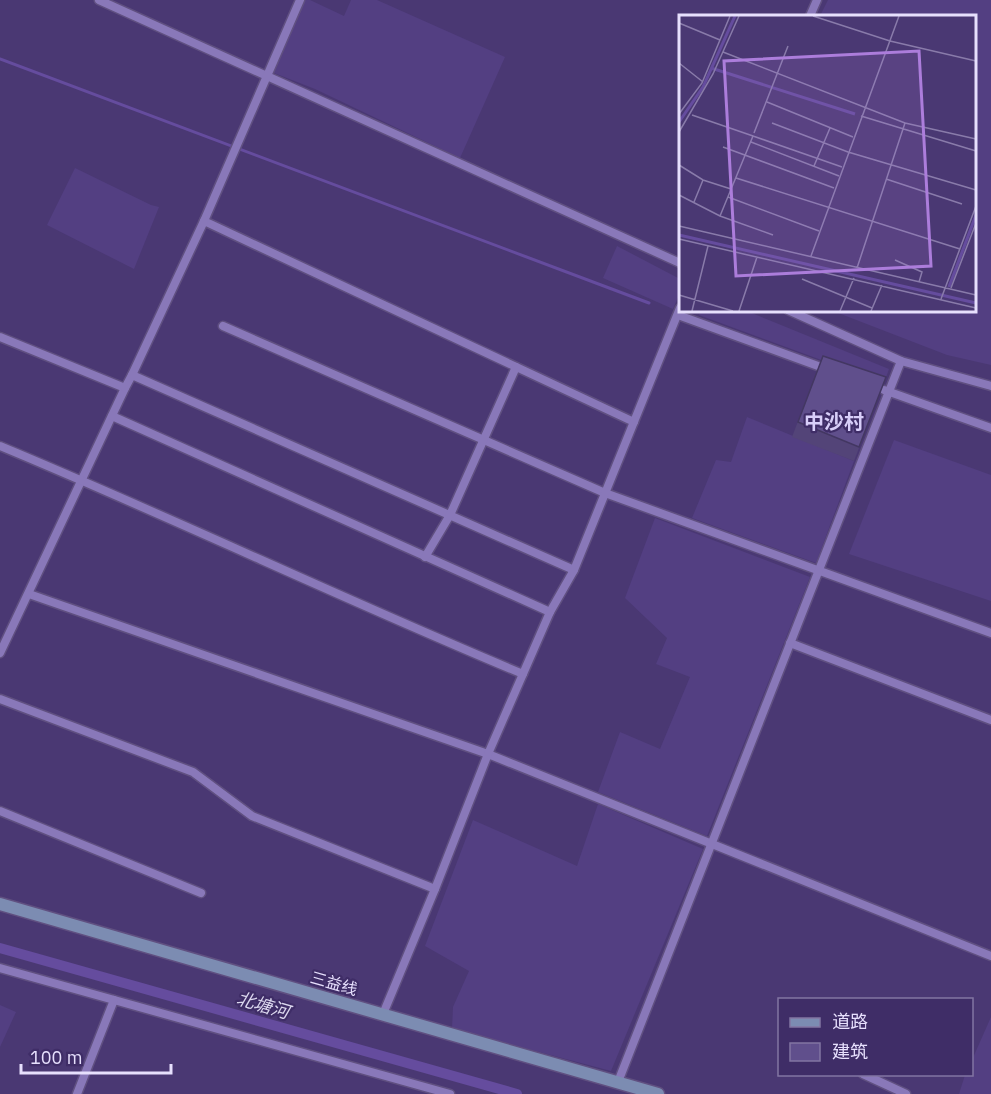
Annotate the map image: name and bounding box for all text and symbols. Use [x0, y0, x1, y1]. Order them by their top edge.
inset map [679, 15, 976, 312]
district label: 中沙村 [804, 408, 864, 435]
street label: 三益线 [308, 967, 360, 999]
water label: 北塘河 [234, 987, 295, 1024]
legend [778, 998, 973, 1076]
text: 道路 [832, 1010, 868, 1033]
scale bar [21, 1037, 171, 1075]
text: 建筑 [832, 1040, 868, 1063]
text: 100 m [30, 1046, 82, 1069]

